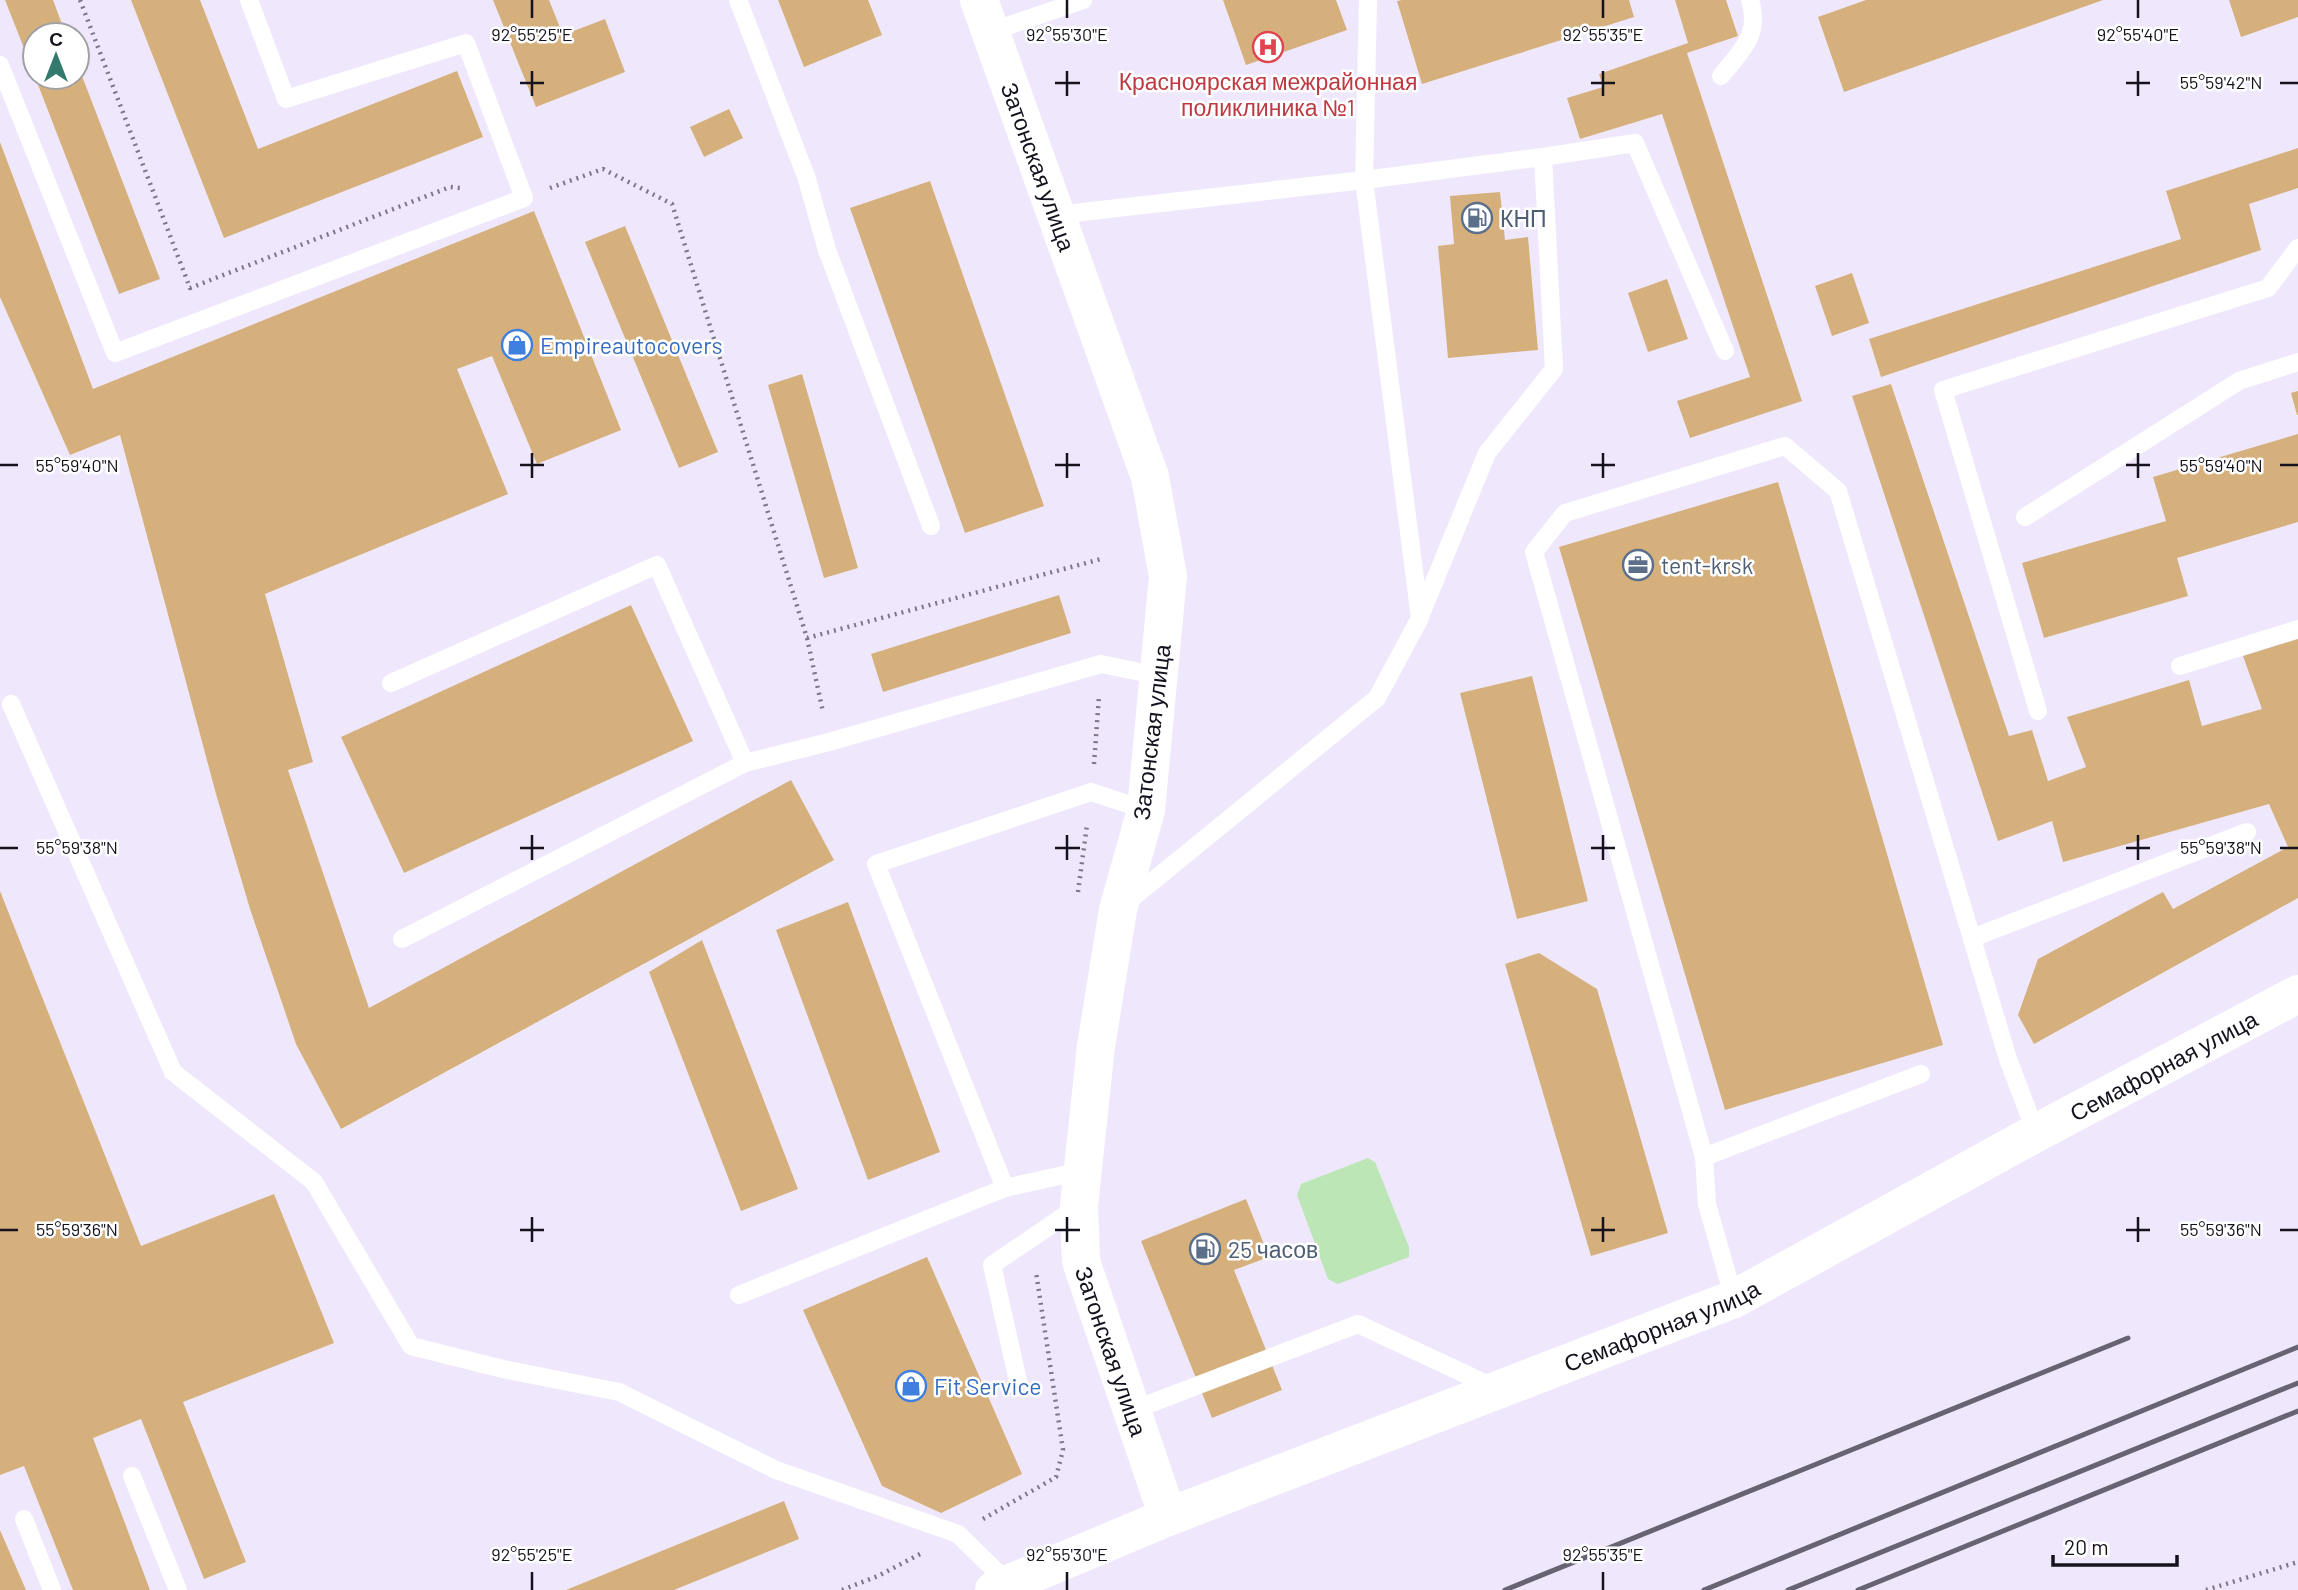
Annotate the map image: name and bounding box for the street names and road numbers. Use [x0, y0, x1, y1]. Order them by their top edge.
street label: Затонская улица [996, 78, 1082, 255]
street label: Затонская улица [1126, 642, 1176, 822]
street label: Семафорная улица [2065, 1004, 2262, 1127]
street label: Затонская улица [1070, 1263, 1153, 1440]
street label: Семафорная улица [1560, 1274, 1765, 1377]

